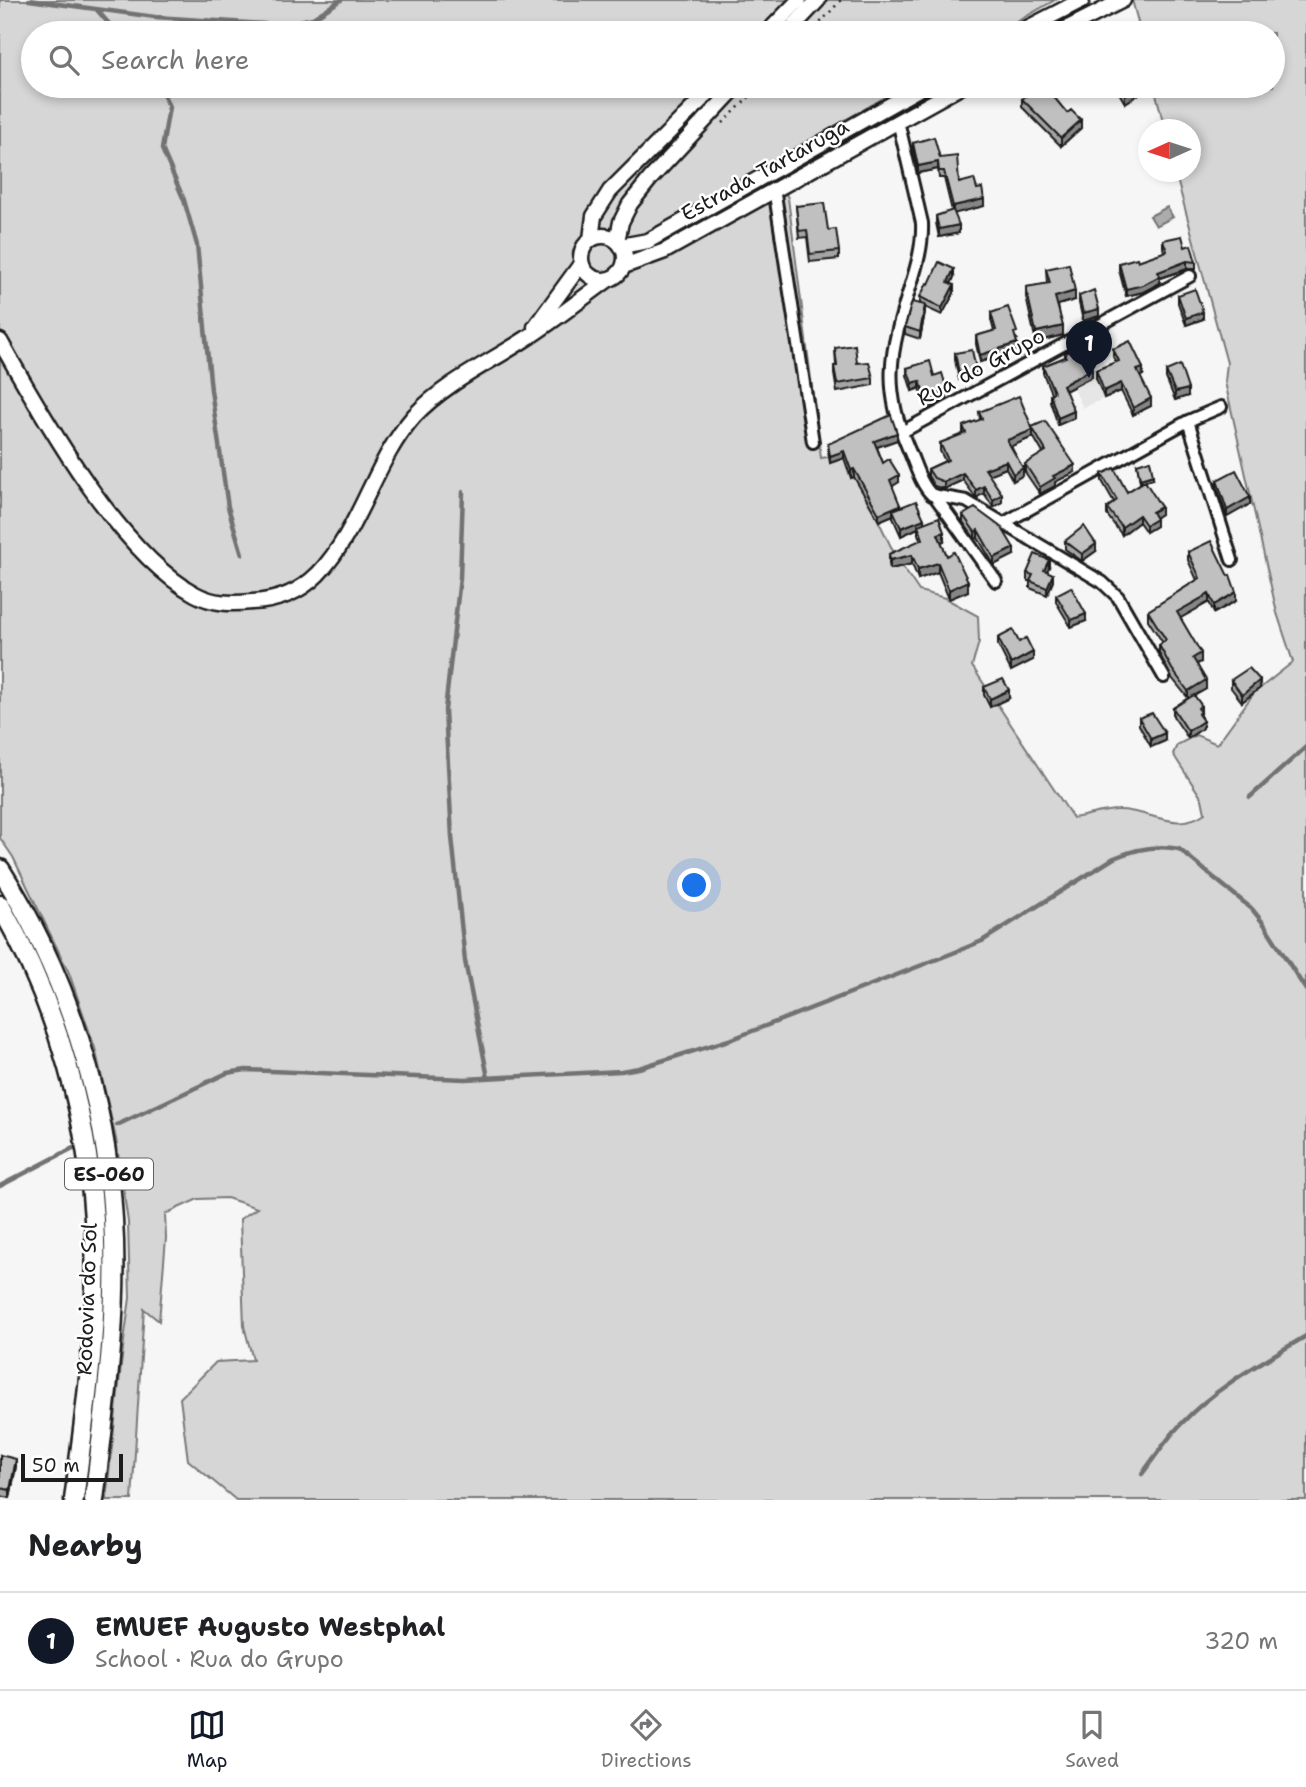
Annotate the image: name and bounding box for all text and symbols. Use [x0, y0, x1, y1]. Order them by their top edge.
search box [21, 21, 1285, 98]
icon: search [45, 41, 83, 79]
text: Search here [101, 42, 250, 77]
street label: Estrada Tartaruga [676, 112, 854, 228]
north arrow [1138, 119, 1201, 182]
pin: 1 [1066, 320, 1112, 378]
street label: Rua do Grupo [912, 322, 1050, 412]
your location [677, 868, 711, 902]
road number: ES-060 [65, 1158, 153, 1190]
street label: Rodovia do Sol [70, 1222, 104, 1376]
scale bar [21, 1451, 122, 1483]
text: 50 m [32, 1453, 80, 1478]
text: Nearby [28, 1525, 143, 1566]
text: EMUEF Augusto Westphal [95, 1609, 445, 1644]
text: 1 [46, 1626, 56, 1656]
text: 320 m [1204, 1626, 1278, 1656]
text: School · Rua do Grupo [95, 1644, 344, 1674]
tab: Map [187, 1706, 227, 1773]
tab: Directions [601, 1706, 692, 1773]
tab: Saved [1065, 1706, 1119, 1773]

